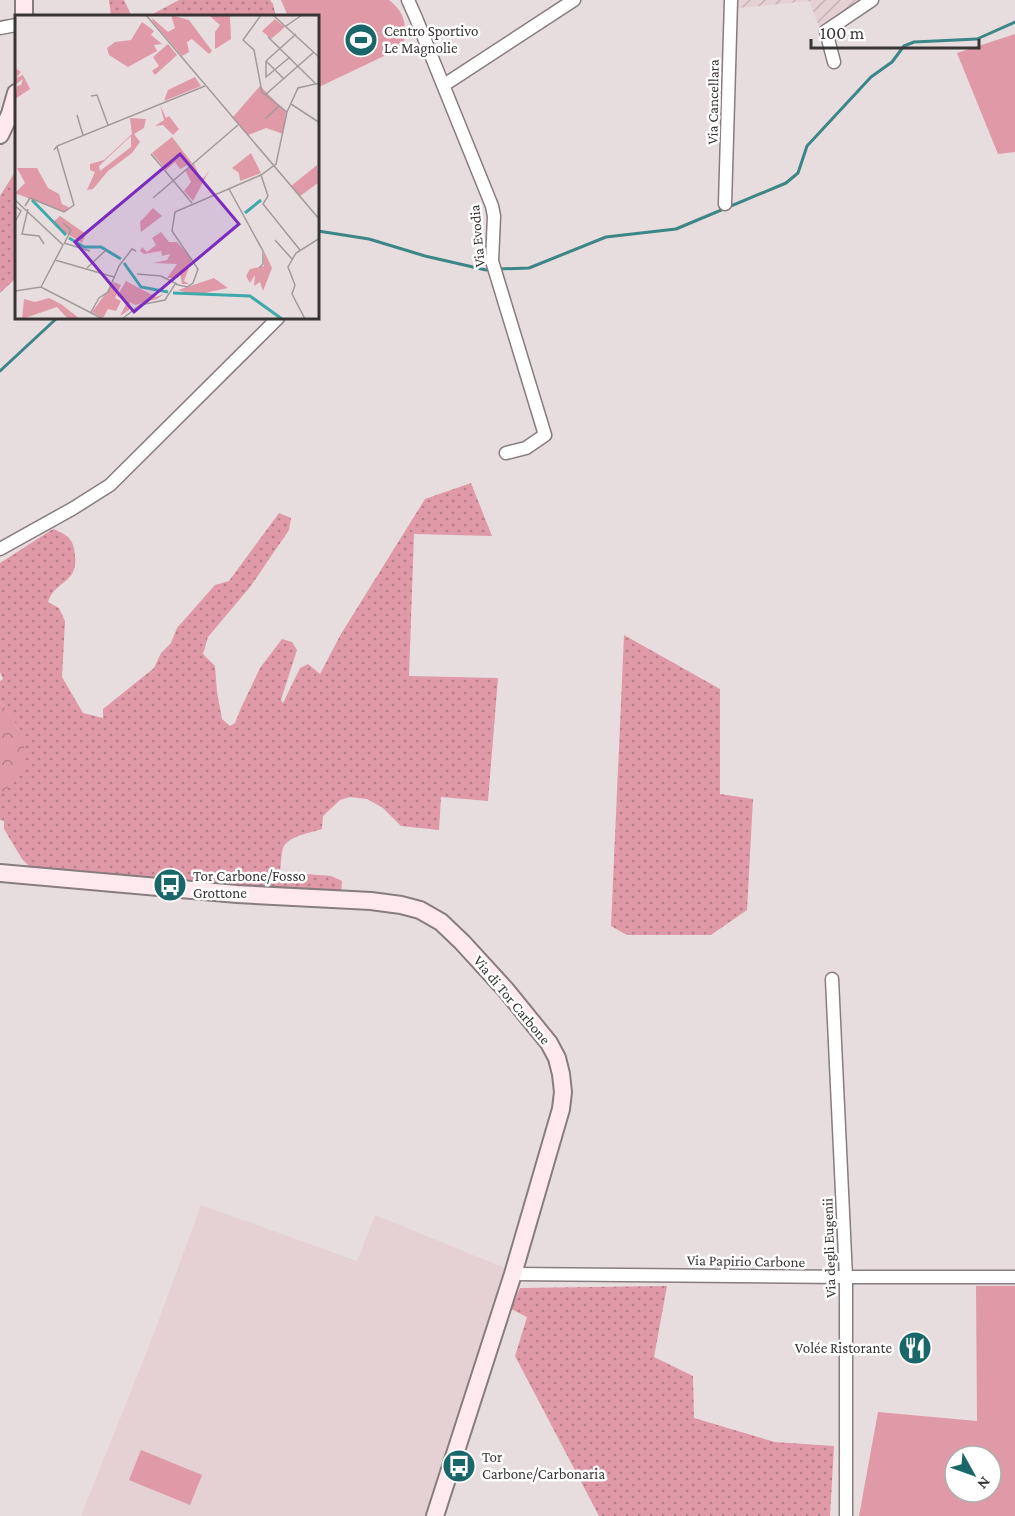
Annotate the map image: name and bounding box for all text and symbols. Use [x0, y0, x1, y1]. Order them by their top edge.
scale bar [811, 12, 979, 50]
inset map [15, 15, 320, 320]
sports icon: Centro Sportivo Le Magnolie [343, 22, 379, 58]
place label: Centro Sportivo Le Magnolie [384, 23, 478, 57]
text: 100 m [820, 23, 865, 43]
street label: Via Cancellara [704, 59, 722, 145]
street label: Via Evodia [466, 204, 488, 268]
bus stop icon: Tor Carbone/Fosso Grottone [152, 867, 188, 903]
place label: Tor Carbone/Fosso Grottone [193, 868, 306, 901]
street label: Via di Tor Carbone [470, 953, 554, 1048]
street label: Via degli Eugenii [819, 1198, 840, 1298]
street label: Via Papirio Carbone [687, 1252, 806, 1271]
restaurant icon: Volée Ristorante [897, 1330, 933, 1366]
place label: Volée Ristorante [795, 1340, 892, 1356]
north arrow [943, 1444, 1003, 1504]
bus stop icon: Tor Carbone/Carbonaria [441, 1448, 477, 1484]
place label: Tor Carbone/Carbonaria [482, 1449, 605, 1482]
text: N [974, 1474, 994, 1493]

